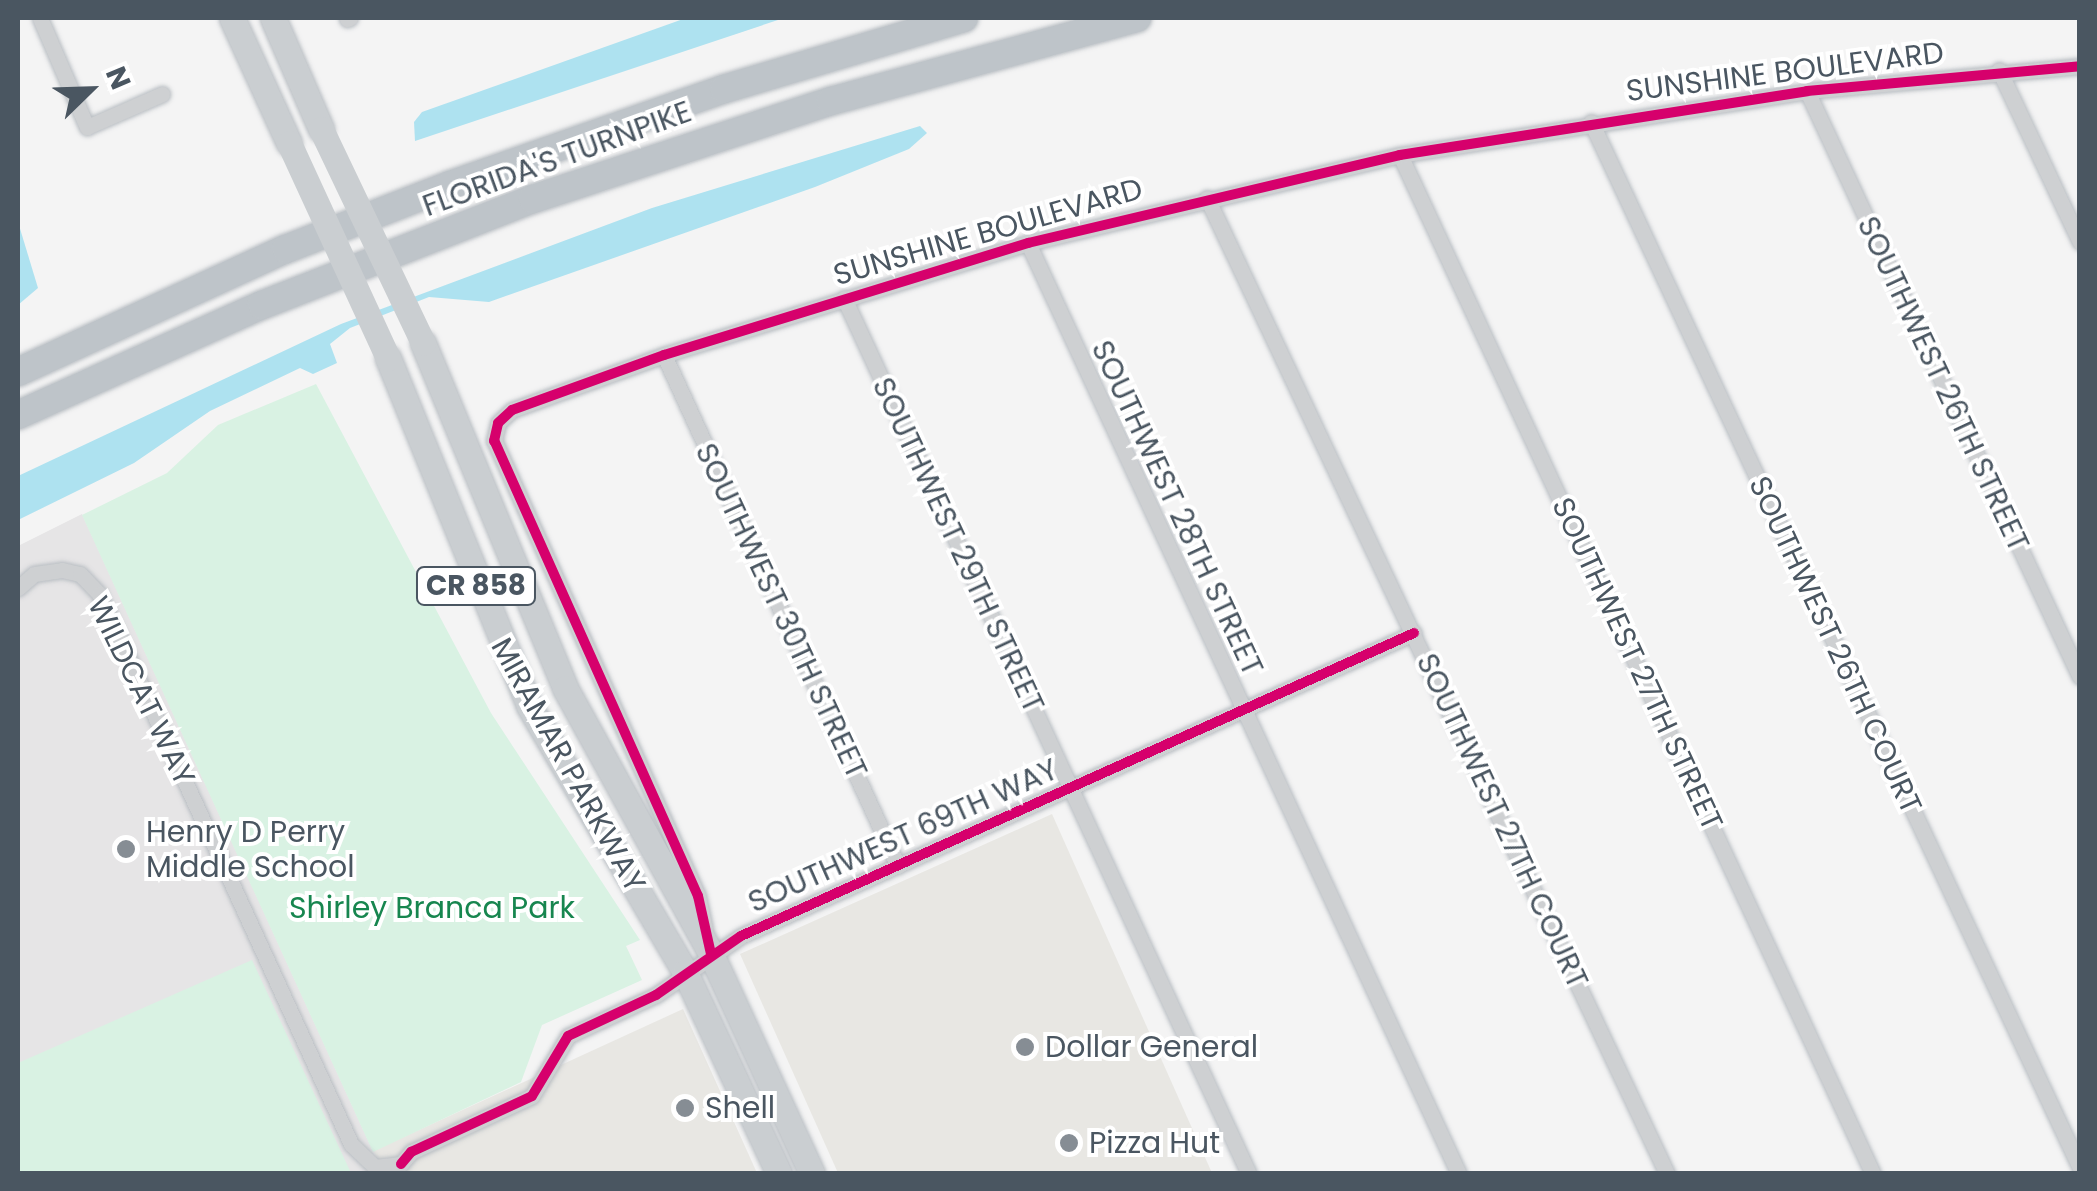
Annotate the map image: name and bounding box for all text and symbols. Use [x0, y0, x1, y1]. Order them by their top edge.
street label: SUNSHINE BOULEVARD [1624, 35, 1946, 109]
north arrow [40, 40, 140, 140]
text: N [96, 61, 140, 95]
street label: FLORIDA'S TURNPIKE [418, 94, 696, 224]
street label: SUNSHINE BOULEVARD [829, 171, 1147, 293]
street label: SOUTHWEST 26TH STREET [1849, 211, 2037, 557]
street label: SOUTHWEST 28TH STREET [1084, 335, 1270, 681]
street label: SOUTHWEST 29TH STREET [865, 372, 1051, 718]
street label: SOUTHWEST 30TH STREET [687, 438, 875, 784]
street label: SOUTHWEST 26TH COURT [1741, 471, 1929, 819]
street label: SOUTHWEST 27TH STREET [1544, 492, 1730, 836]
road number: CR 858 [414, 563, 538, 609]
street label: WILDCAT WAY [80, 591, 202, 791]
street label: MIRAMAR PARKWAY [483, 632, 653, 898]
street label: SOUTHWEST 27TH COURT [1409, 648, 1595, 994]
street label: SOUTHWEST 69TH WAY [743, 751, 1063, 921]
place label: Henry D Perry Middle School [146, 814, 355, 884]
marker: Henry D Perry Middle School [115, 838, 137, 860]
park label: Shirley Branca Park [289, 890, 575, 926]
place label: Dollar General [1045, 1029, 1258, 1065]
marker: Dollar General [1014, 1036, 1036, 1058]
place label: Shell [705, 1090, 775, 1126]
marker: Shell [674, 1097, 696, 1119]
place label: Pizza Hut [1089, 1125, 1220, 1161]
marker: Pizza Hut [1058, 1132, 1080, 1154]

